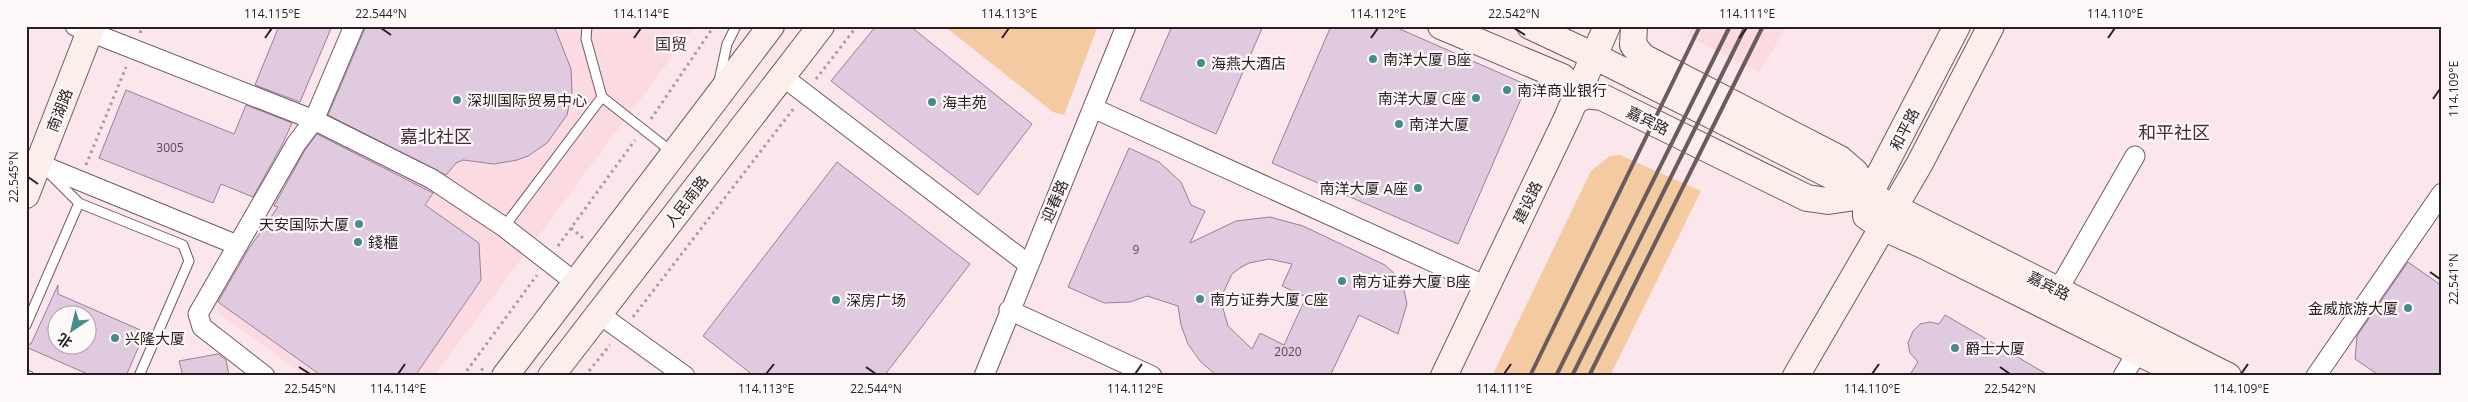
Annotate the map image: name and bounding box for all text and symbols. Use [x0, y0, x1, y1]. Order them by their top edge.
text: 114.115°E [244, 5, 300, 22]
text: 22.544°N [355, 5, 407, 22]
text: 114.114°E [613, 5, 669, 22]
text: 114.113°E [981, 5, 1037, 22]
text: 114.112°E [1350, 5, 1406, 22]
text: 22.542°N [1488, 5, 1540, 22]
text: 114.111°E [1719, 5, 1775, 22]
text: 114.110°E [2087, 5, 2143, 22]
district label: 国贸 [655, 33, 687, 55]
place label: 南洋大厦 B座 [1383, 49, 1472, 69]
place label: 海燕大酒店 [1211, 53, 1286, 73]
marker: 南洋大厦 B座 [1367, 53, 1379, 65]
marker: 海燕大酒店 [1195, 57, 1207, 69]
text: 114.109°E [2445, 61, 2462, 117]
place label: 南洋商业银行 [1517, 80, 1607, 100]
marker: 南洋商业银行 [1501, 84, 1513, 96]
street label: 南湖路 [42, 85, 76, 135]
place label: 南洋大厦 C座 [1378, 88, 1466, 108]
place label: 深圳国际贸易中心 [467, 90, 587, 110]
place label: 海丰苑 [942, 92, 987, 112]
marker: 南洋大厦 C座 [1470, 92, 1482, 104]
marker: 深圳国际贸易中心 [451, 94, 463, 106]
marker: 海丰苑 [926, 96, 938, 108]
street label: 嘉宾路 [1623, 101, 1673, 139]
street label: 和平路 [1885, 104, 1923, 154]
place label: 南洋大厦 [1409, 114, 1469, 134]
marker: 南洋大厦 [1393, 118, 1405, 130]
district label: 和平社区 [2138, 120, 2210, 144]
district label: 嘉北社区 [400, 124, 472, 148]
house number: 3005 [156, 139, 184, 156]
text: 22.545°N [5, 151, 22, 203]
street label: 人民南路 [660, 171, 712, 231]
street label: 迎春路 [1036, 176, 1072, 226]
street label: 建设路 [1508, 177, 1546, 227]
place label: 南洋大厦 A座 [1320, 178, 1408, 198]
marker: 南洋大厦 A座 [1412, 182, 1424, 194]
place label: 天安国际大厦 [259, 214, 349, 234]
marker: 天安国际大厦 [353, 218, 365, 230]
place label: 錢櫃 [368, 232, 398, 252]
marker: 錢櫃 [352, 236, 364, 248]
house number: 9 [1133, 241, 1140, 258]
text: 22.541°N [2445, 253, 2462, 305]
street label: 嘉宾路 [2024, 266, 2074, 304]
place label: 南方证券大厦 B座 [1352, 271, 1471, 291]
marker: 南方证券大厦 B座 [1336, 275, 1348, 287]
place label: 南方证券大厦 C座 [1210, 289, 1328, 309]
place label: 深房广场 [846, 290, 906, 310]
marker: 南方证券大厦 C座 [1194, 293, 1206, 305]
marker: 深房广场 [830, 294, 842, 306]
place label: 金威旅游大厦 [2308, 298, 2398, 318]
marker: 金威旅游大厦 [2402, 302, 2414, 314]
north arrow [48, 304, 98, 354]
place label: 兴隆大厦 [125, 328, 185, 348]
text: 北 [53, 329, 75, 353]
marker: 兴隆大厦 [109, 332, 121, 344]
place label: 爵士大厦 [1965, 338, 2025, 358]
marker: 爵士大厦 [1949, 342, 1961, 354]
house number: 2020 [1274, 343, 1302, 360]
text: 22.545°N [284, 380, 336, 397]
text: 114.114°E [370, 380, 426, 397]
text: 114.113°E [738, 380, 794, 397]
text: 22.544°N [850, 380, 902, 397]
text: 114.112°E [1107, 380, 1163, 397]
text: 114.111°E [1476, 380, 1532, 397]
text: 114.110°E [1844, 380, 1900, 397]
text: 22.542°N [1984, 380, 2036, 397]
text: 114.109°E [2213, 380, 2269, 397]

